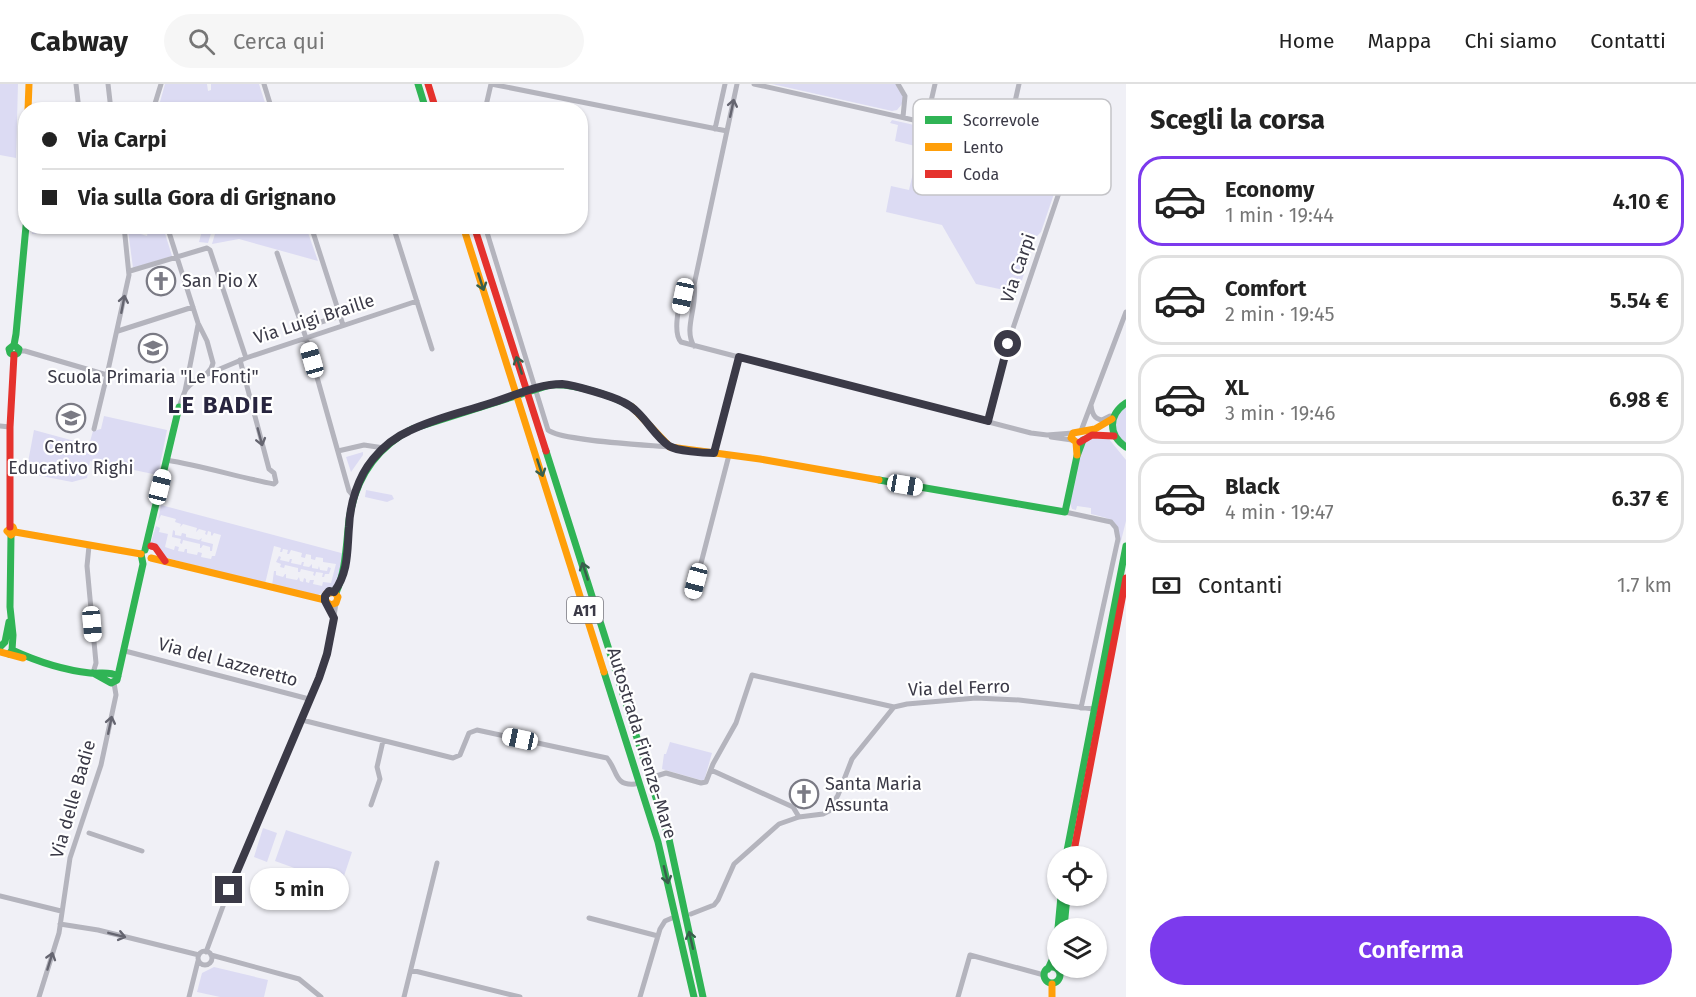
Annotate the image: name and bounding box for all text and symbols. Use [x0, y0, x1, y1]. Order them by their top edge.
search box [164, 14, 584, 68]
text: Cabway [30, 25, 128, 58]
icon: search [185, 25, 218, 58]
text: Cerca qui [233, 28, 325, 55]
text: Home [1278, 28, 1334, 54]
text: Mappa [1367, 28, 1431, 54]
text: Chi siamo [1464, 28, 1557, 54]
text: Contatti [1590, 28, 1666, 54]
one-way arrow [727, 98, 738, 118]
legend [913, 99, 1111, 195]
text: Scegli la corsa [1150, 104, 1325, 136]
text: Scorrevole [963, 111, 1039, 130]
text: Via Carpi [78, 126, 167, 153]
text: Lento [963, 138, 1004, 157]
text: Coda [963, 165, 999, 184]
icon: car [1153, 174, 1207, 228]
text: Economy [1225, 176, 1314, 203]
text: Via sulla Gora di Grignano [78, 184, 336, 211]
text: 4.10 € [1613, 188, 1669, 215]
text: 1 min · 19:44 [1225, 203, 1334, 227]
street label: Via Carpi [996, 230, 1040, 306]
church icon: San Pio X [145, 265, 177, 297]
place label: San Pio X [182, 270, 258, 292]
one-way arrow [476, 272, 487, 291]
icon: car [1153, 273, 1207, 327]
text: Comfort [1225, 275, 1306, 302]
car [670, 277, 696, 315]
text: 5.54 € [1610, 287, 1669, 314]
street label: Via Luigi Braille [251, 289, 377, 349]
one-way arrow [118, 295, 130, 314]
text: 2 min · 19:45 [1225, 302, 1334, 326]
route start [994, 330, 1021, 357]
school or university icon: Scuola Primaria "Le Fonti" [137, 332, 169, 364]
car [298, 340, 326, 380]
one-way arrow [512, 356, 523, 375]
place label: Scuola Primaria "Le Fonti" [47, 366, 259, 388]
icon: car [1153, 372, 1207, 426]
text: XL [1225, 374, 1249, 401]
text: 6.98 € [1609, 386, 1669, 413]
district label: LE BADIE [168, 391, 274, 419]
text: 3 min · 19:46 [1225, 401, 1335, 425]
school or university icon: Centro Educativo Righi [55, 402, 87, 434]
one-way arrow [255, 427, 267, 446]
place label: Centro Educativo Righi [8, 436, 134, 479]
one-way arrow [535, 458, 546, 477]
car [147, 467, 173, 507]
icon: car [1153, 471, 1207, 525]
car [886, 473, 924, 497]
text: Black [1225, 473, 1280, 500]
text: 6.37 € [1612, 485, 1669, 512]
text: 4 min · 19:47 [1225, 500, 1334, 524]
car [683, 561, 709, 601]
one-way arrow [578, 562, 589, 581]
icon: cash [1150, 569, 1183, 602]
text: Contanti [1198, 572, 1282, 599]
text: 1.7 km [1617, 573, 1672, 597]
road number: A11 [567, 597, 603, 623]
car [81, 605, 103, 643]
street label: Via del Lazzeretto [156, 633, 300, 691]
street label: Autostrada Firenze-Mare [602, 645, 682, 841]
street label: Via del Ferro [908, 675, 1010, 701]
one-way arrow [104, 716, 116, 735]
car [501, 726, 539, 752]
street label: Via delle Badie [46, 737, 100, 861]
place label: Santa Maria Assunta [825, 773, 922, 816]
church icon: Santa Maria Assunta [788, 778, 820, 810]
map controls [1047, 846, 1107, 978]
button: locate [1047, 846, 1107, 906]
one-way arrow [661, 865, 673, 884]
callout: 5 min [250, 869, 349, 911]
route end [215, 876, 242, 903]
text: 5 min [275, 877, 324, 901]
button: Conferma [1150, 916, 1672, 985]
button: layers [1047, 918, 1107, 978]
one-way arrow [107, 929, 126, 941]
one-way arrow [685, 930, 696, 950]
one-way arrow [45, 952, 56, 971]

